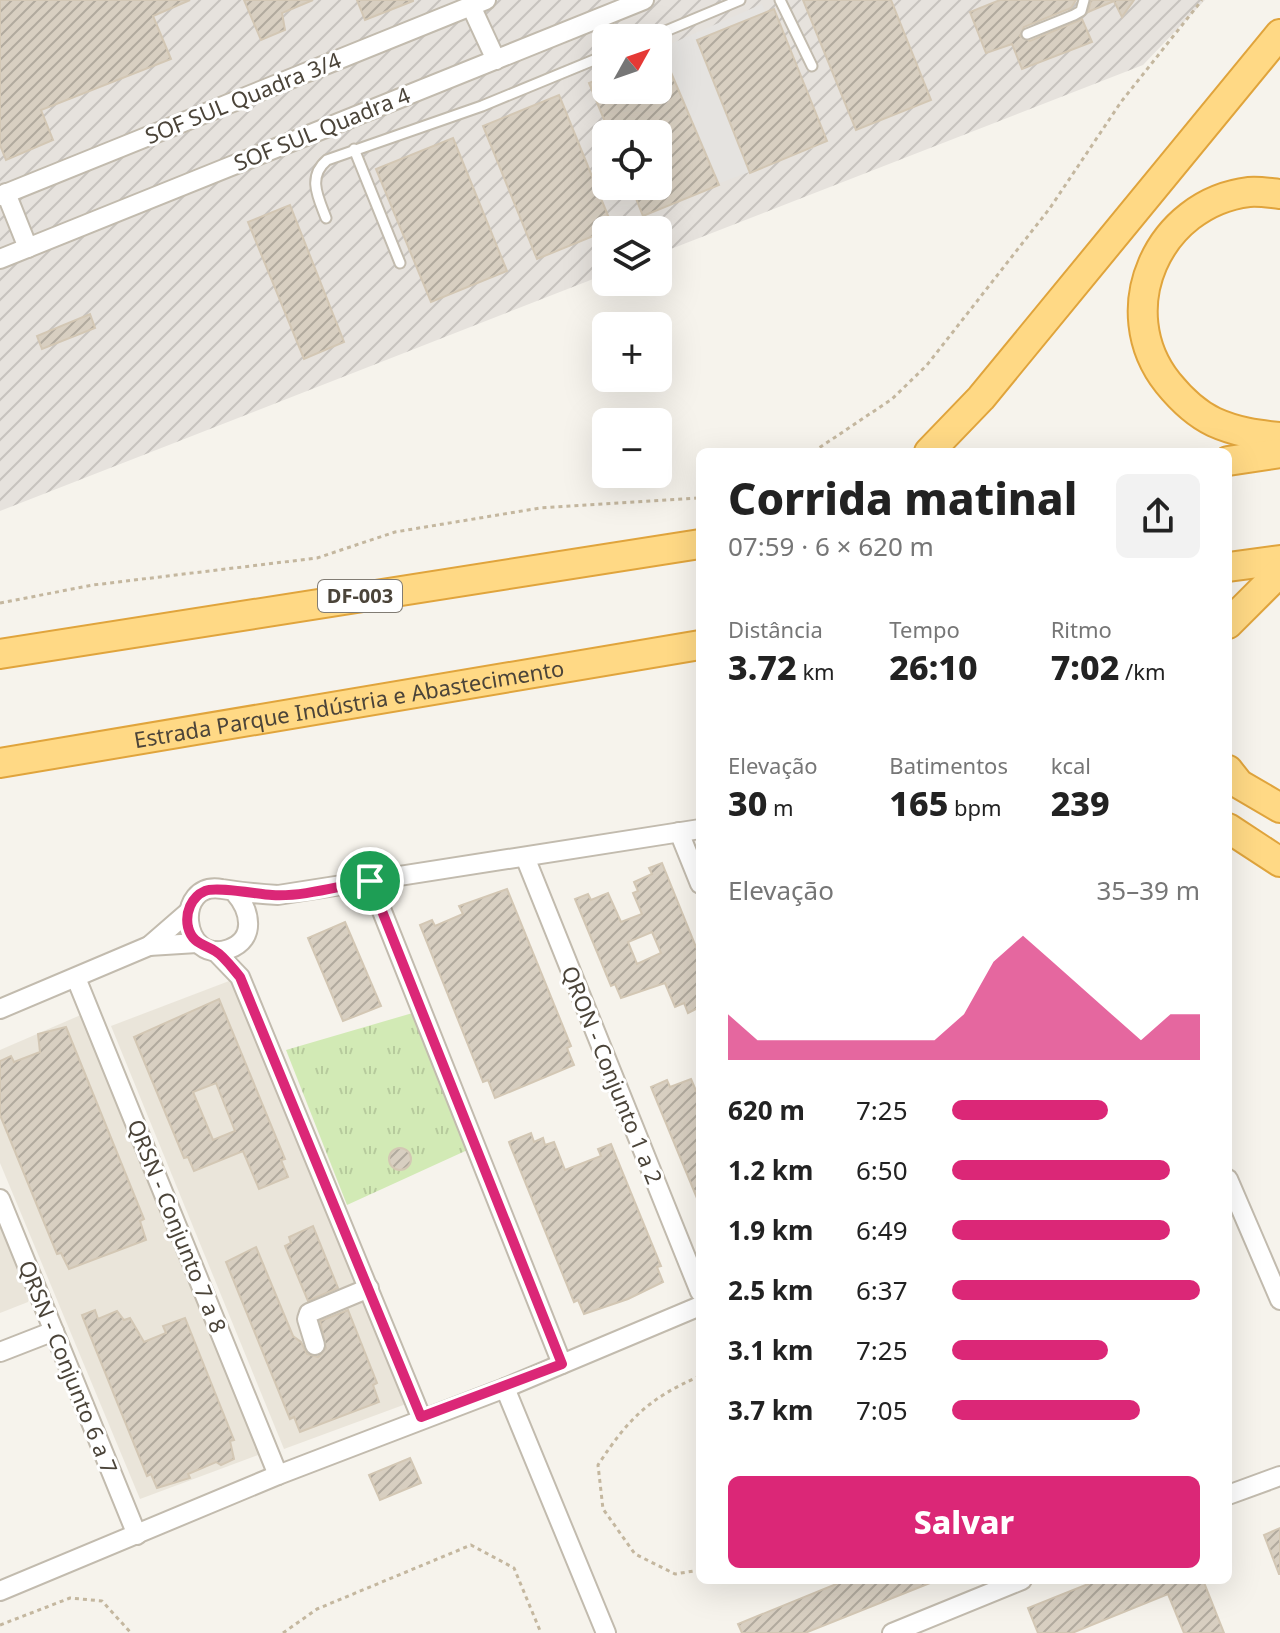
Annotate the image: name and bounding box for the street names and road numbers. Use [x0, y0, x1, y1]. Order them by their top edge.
street label: SOF SUL Quadra 3/4 [140, 44, 345, 150]
street label: SOF SUL Quadra 4 [229, 79, 415, 177]
road number: DF-003 [318, 580, 402, 612]
street label: Estrada Parque Indústria e Abastecimento [132, 652, 566, 754]
street label: QRON - Conjunto 1 a 2 [555, 961, 670, 1188]
street label: QRSN - Conjunto 7 a 8 [121, 1114, 235, 1337]
street label: QRSN - Conjunto 6 a 7 [12, 1255, 126, 1478]

